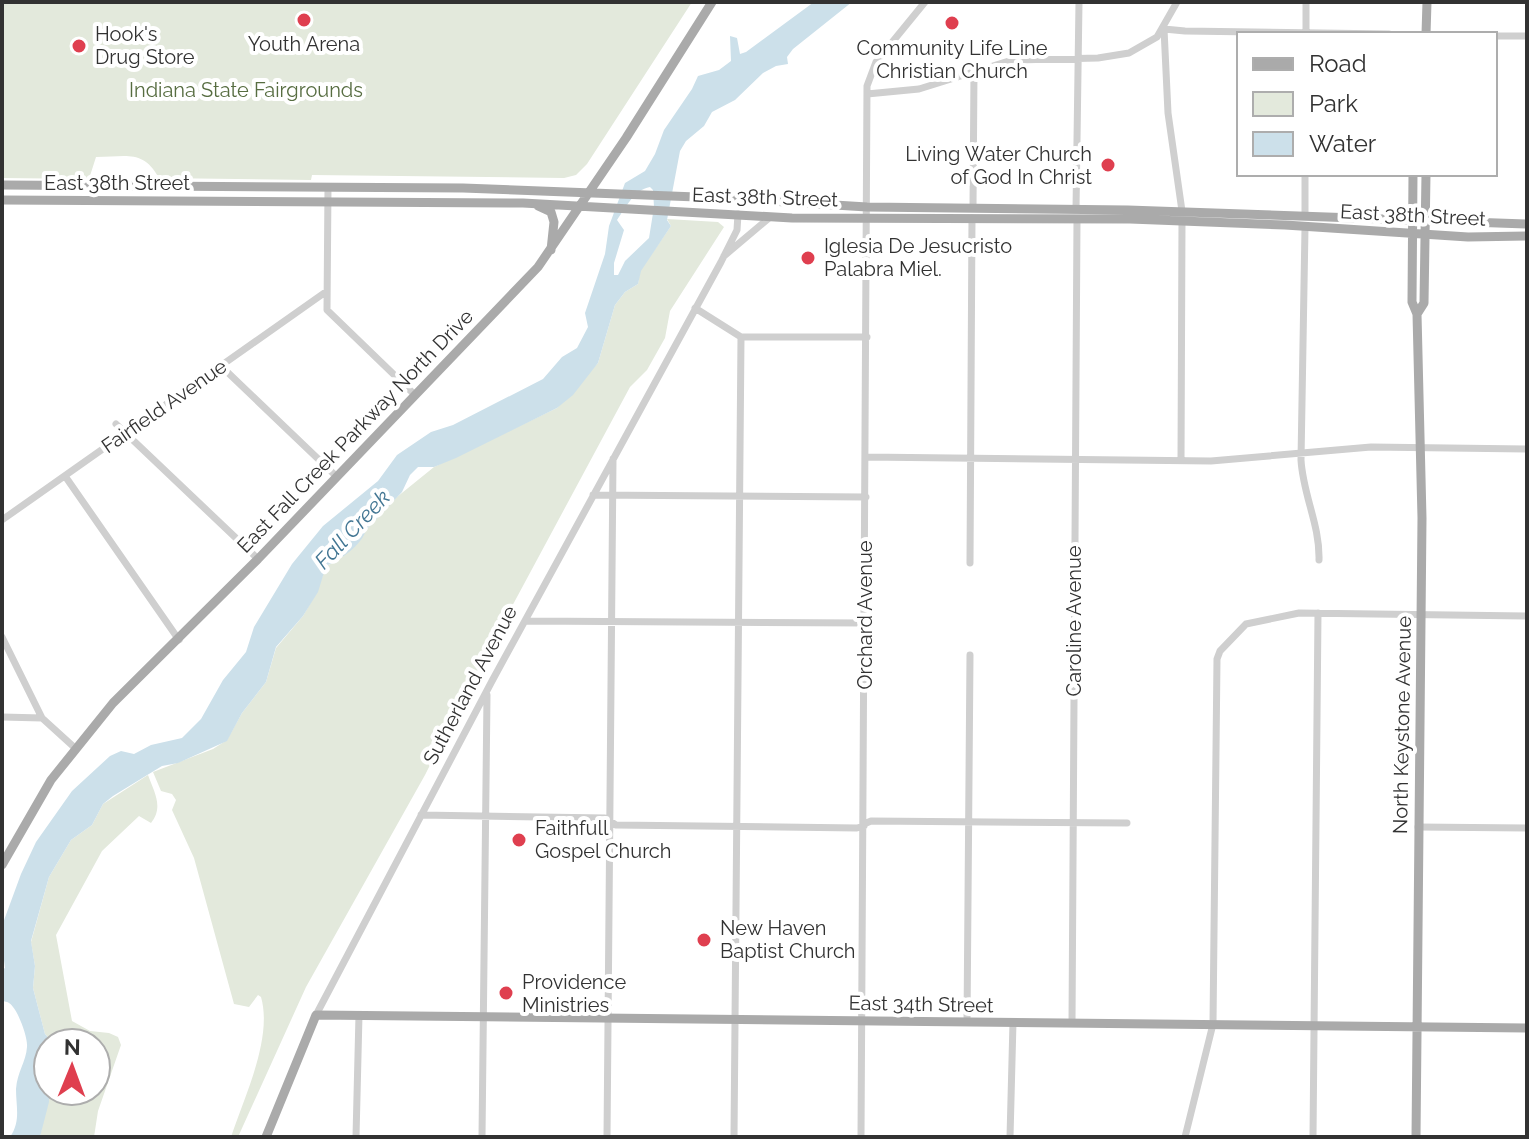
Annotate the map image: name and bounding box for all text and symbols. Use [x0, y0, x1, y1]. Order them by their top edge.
marker: Youth Arena [295, 11, 313, 29]
marker: Community Life Line Christian Church [943, 14, 961, 32]
place label: Hook's Drug Store [95, 22, 195, 69]
place label: Youth Arena [248, 32, 360, 56]
legend [1237, 32, 1497, 176]
place label: Community Life Line Christian Church [857, 36, 1048, 83]
marker: Hook's Drug Store [70, 37, 88, 55]
text: Road [1309, 49, 1367, 78]
park label: Indiana State Fairgrounds [129, 78, 363, 102]
text: Park [1309, 89, 1358, 118]
text: Water [1309, 129, 1377, 158]
place label: Living Water Church of God In Christ [905, 142, 1092, 189]
marker: Living Water Church of God In Christ [1099, 156, 1117, 174]
street label: East 38th Street [44, 171, 190, 195]
street label: East 38th Street [692, 182, 839, 212]
street label: East 38th Street [1340, 199, 1487, 231]
place label: Iglesia De Jesucristo Palabra Miel. [824, 234, 1012, 281]
marker: Iglesia De Jesucristo Palabra Miel. [799, 249, 817, 267]
street label: East Fall Creek Parkway North Drive [232, 304, 478, 558]
street label: Fairfield Avenue [97, 354, 231, 458]
water label: Fall Creek [309, 484, 395, 574]
street label: Orchard Avenue [853, 540, 877, 690]
street label: Caroline Avenue [1062, 545, 1086, 697]
street label: Sutherland Avenue [418, 601, 522, 768]
street label: North Keystone Avenue [1388, 616, 1416, 834]
place label: Faithfull Gospel Church [535, 816, 672, 863]
marker: Faithfull Gospel Church [510, 831, 528, 849]
place label: New Haven Baptist Church [720, 916, 856, 963]
marker: New Haven Baptist Church [695, 931, 713, 949]
place label: Providence Ministries [522, 970, 626, 1017]
marker: Providence Ministries [497, 984, 515, 1002]
street label: East 34th Street [848, 991, 994, 1017]
north arrow [32, 1027, 112, 1107]
text: N [64, 1034, 81, 1060]

